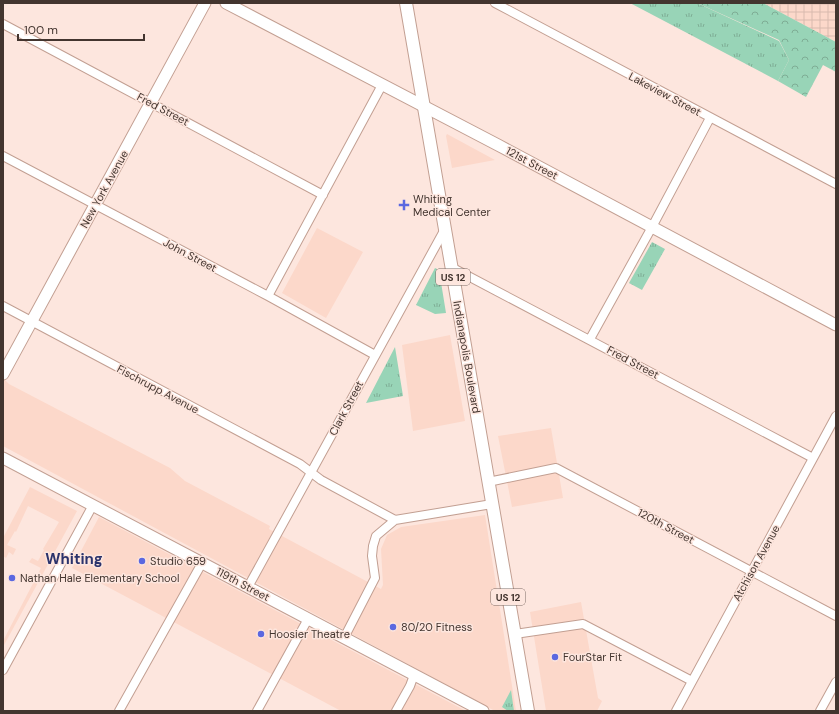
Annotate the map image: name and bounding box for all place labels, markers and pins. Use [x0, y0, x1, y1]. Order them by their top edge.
place label: Whiting Medical Center [413, 192, 491, 219]
marker: Whiting Medical Center [398, 199, 410, 211]
place label: Studio 659 [150, 554, 206, 568]
marker: Studio 659 [137, 556, 147, 566]
place label: Nathan Hale Elementary School [20, 571, 180, 585]
marker: Nathan Hale Elementary School [7, 573, 17, 583]
place label: 80/20 Fitness [401, 620, 472, 634]
marker: 80/20 Fitness [388, 622, 398, 632]
place label: Hoosier Theatre [269, 627, 350, 641]
marker: Hoosier Theatre [256, 629, 266, 639]
place label: FourStar Fit [563, 650, 622, 664]
marker: FourStar Fit [550, 652, 560, 662]

